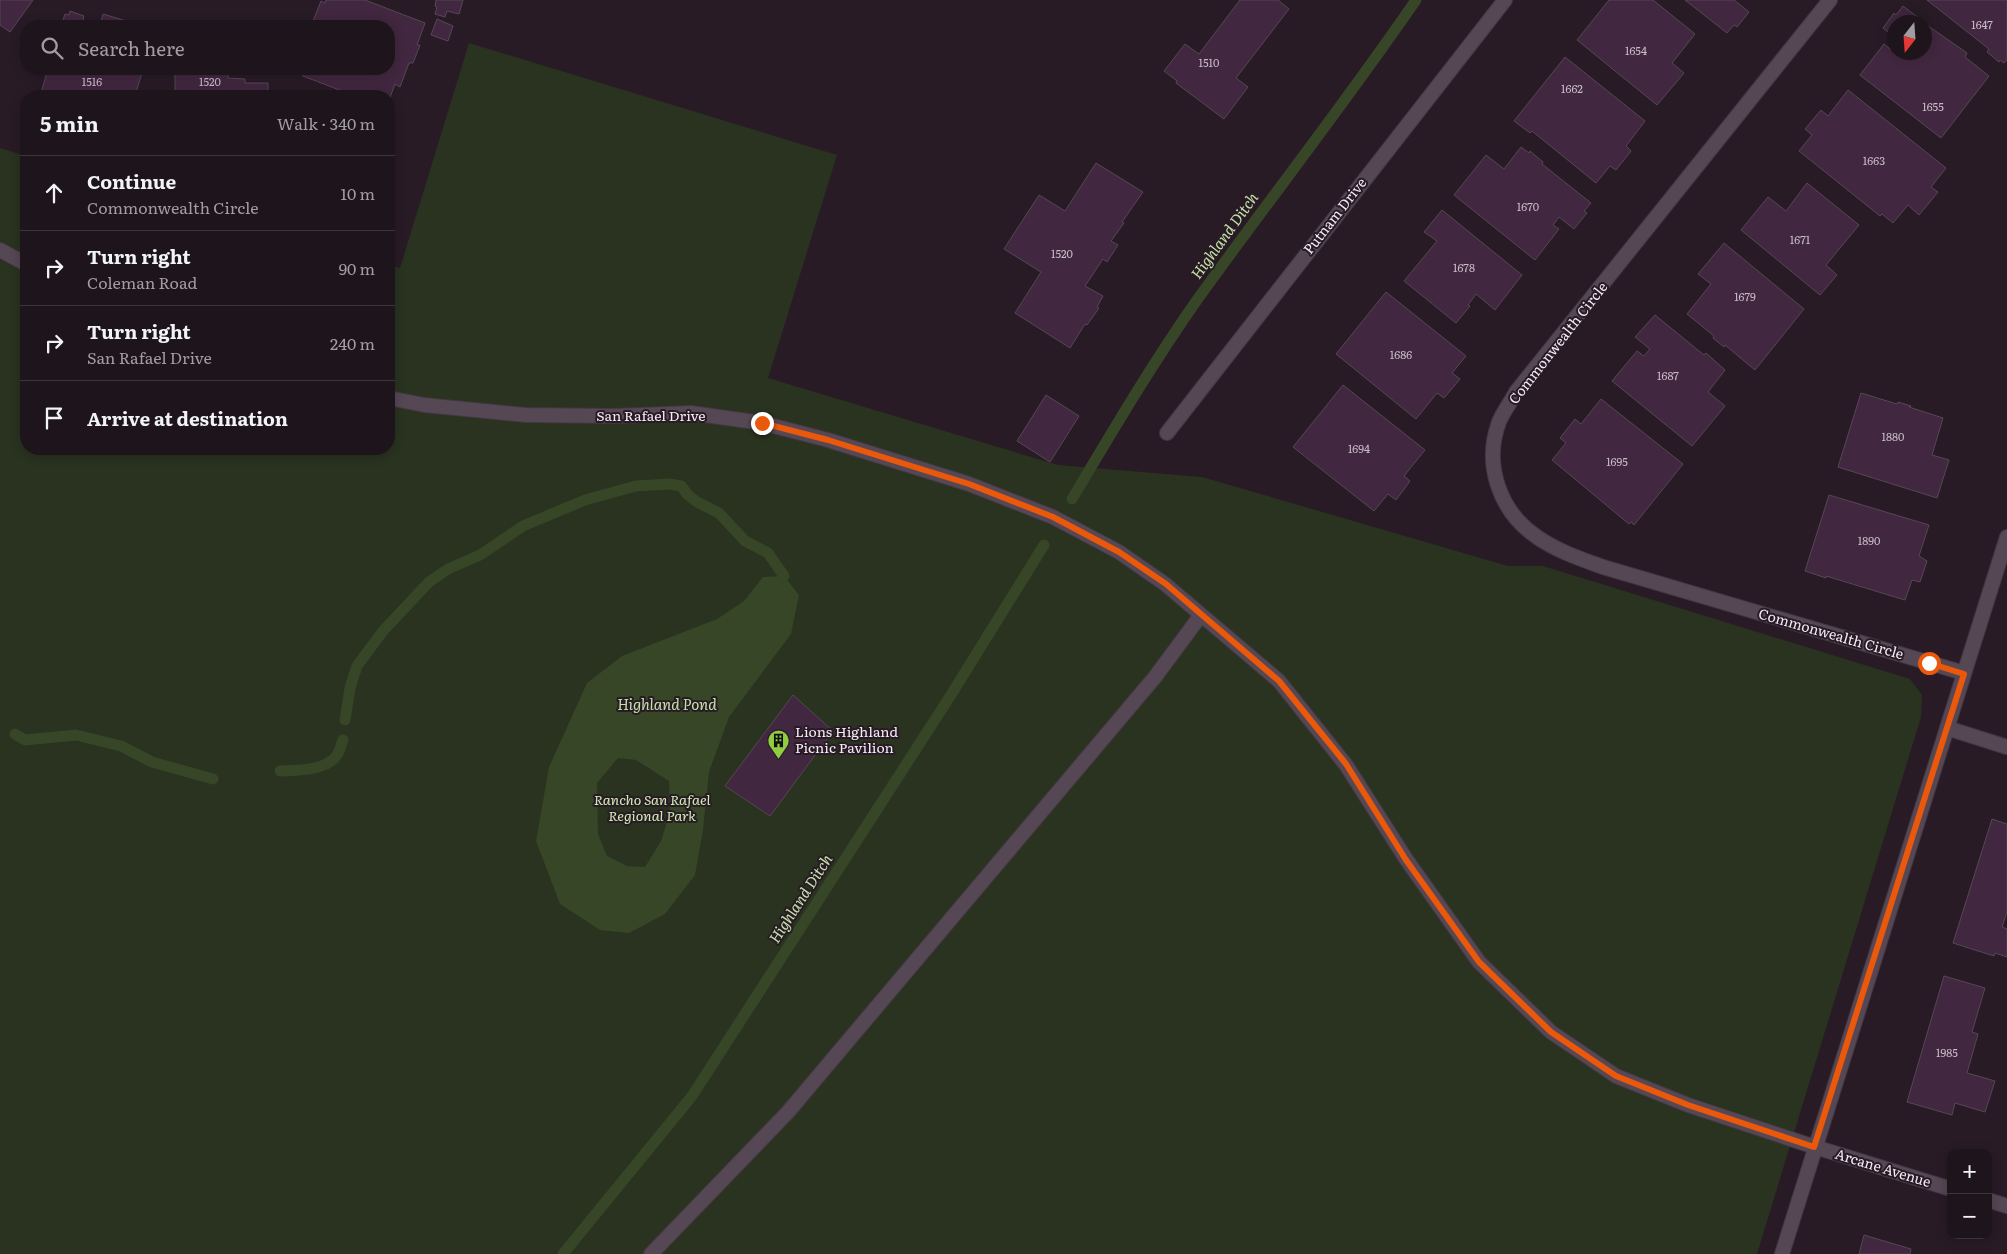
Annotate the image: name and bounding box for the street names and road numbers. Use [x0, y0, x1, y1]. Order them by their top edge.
street label: Putnam Drive [1298, 173, 1370, 258]
street label: Commonwealth Circle [1503, 277, 1611, 408]
street label: San Rafael Drive [596, 405, 706, 425]
street label: Commonwealth Circle [1756, 603, 1906, 663]
street label: Arcane Avenue [1833, 1143, 1934, 1191]

